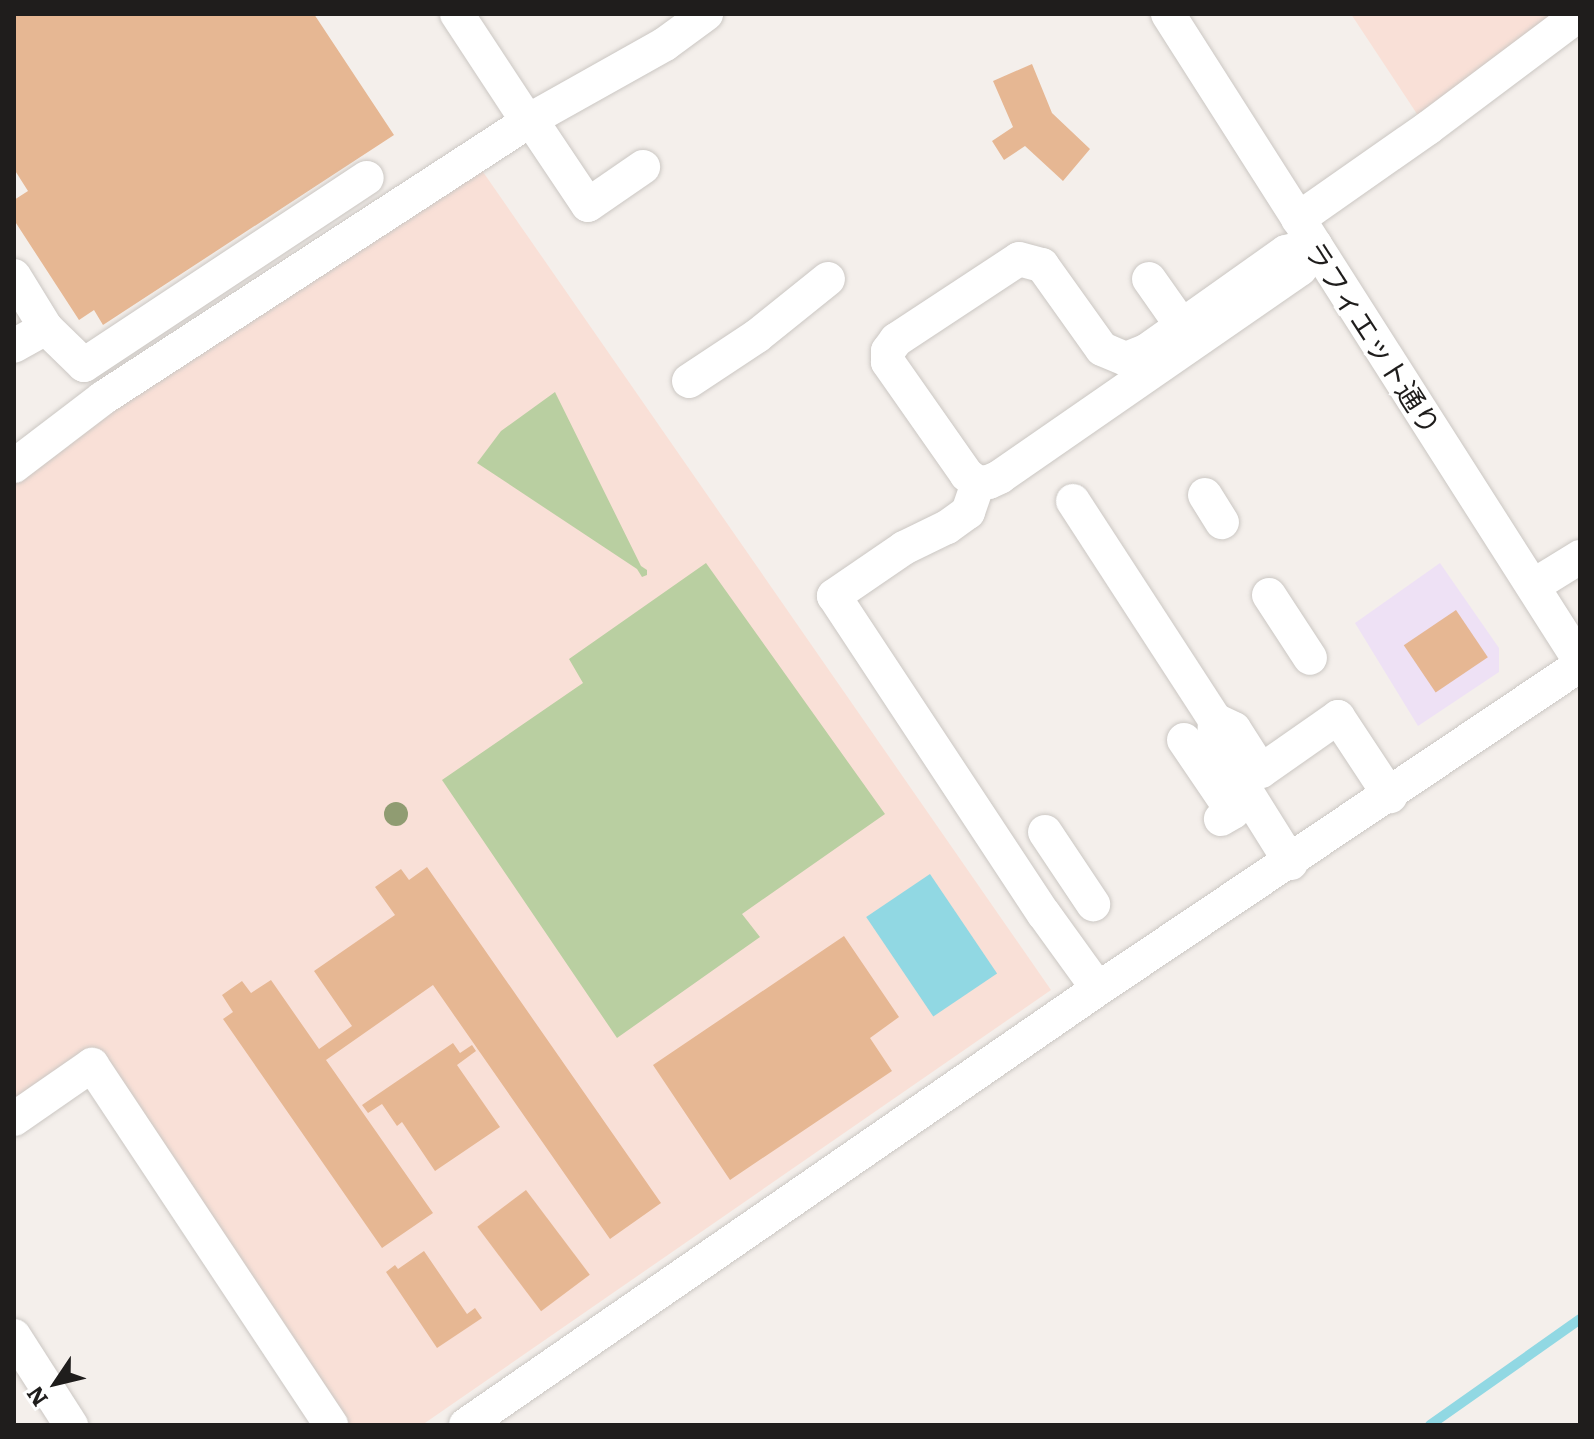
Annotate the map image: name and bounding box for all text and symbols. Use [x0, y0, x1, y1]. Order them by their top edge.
street label: ラフィエット通り [1299, 234, 1449, 440]
north arrow [16, 1343, 96, 1423]
text: N [17, 1380, 55, 1414]

